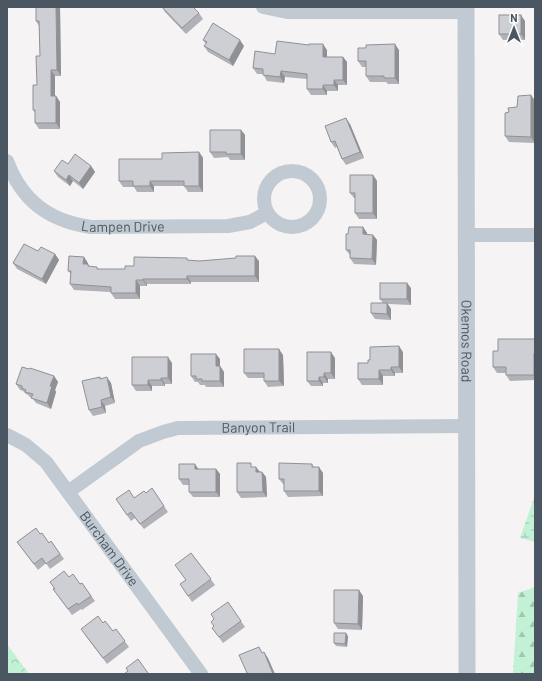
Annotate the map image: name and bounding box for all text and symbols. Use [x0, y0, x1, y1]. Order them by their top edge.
north arrow [494, 8, 534, 48]
text: N [510, 11, 518, 24]
street label: Lampen Drive [80, 217, 165, 235]
street label: Okemos Road [458, 300, 476, 382]
street label: Banyon Trail [221, 418, 295, 436]
street label: Burcham Drive [77, 507, 143, 589]

